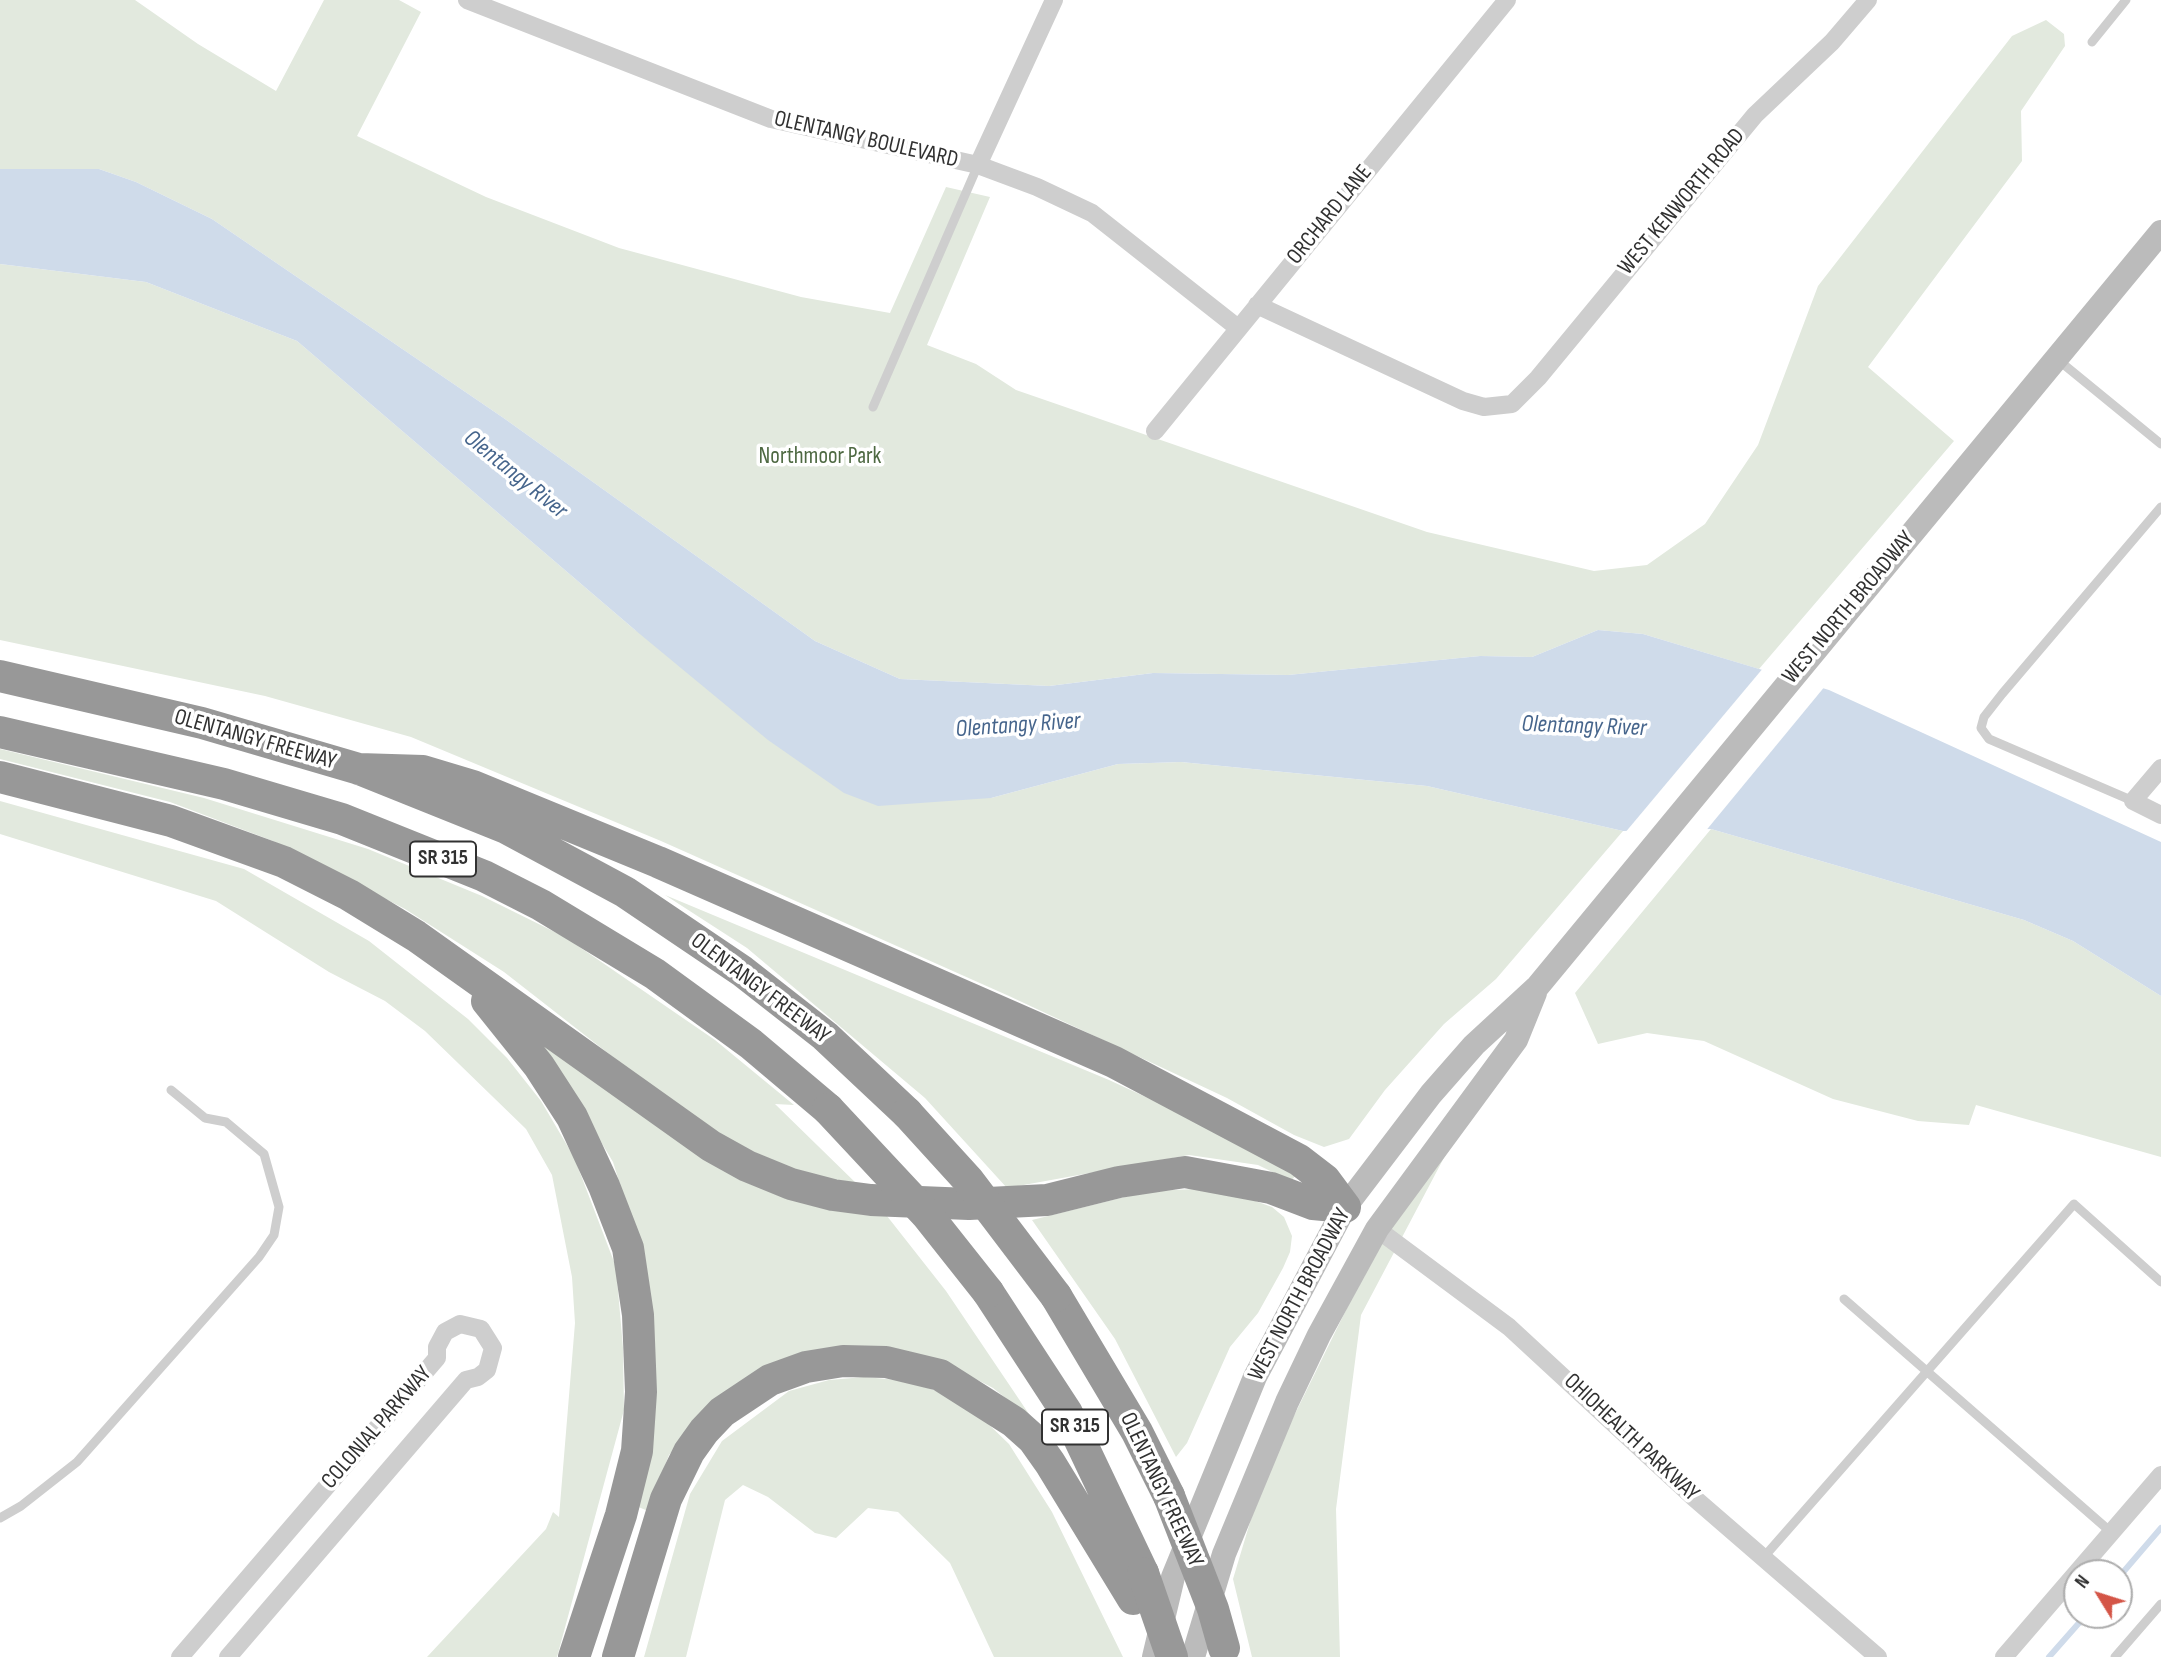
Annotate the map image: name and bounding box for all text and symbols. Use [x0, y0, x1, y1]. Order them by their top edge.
street label: OLENTANGY BOULEVARD [771, 105, 961, 175]
street label: WEST KENWORTH ROAD [1613, 123, 1751, 281]
street label: ORCHARD LANE [1282, 160, 1378, 270]
water label: Olentangy River [457, 424, 573, 526]
park label: Northmoor Park [759, 443, 881, 471]
street label: WEST NORTH BROADWAY [1777, 526, 1921, 690]
street label: OLENTANGY FREEWAY [171, 704, 339, 776]
water label: Olentangy River [955, 707, 1081, 745]
water label: Olentangy River [1521, 710, 1647, 744]
road number: SR 315 [410, 842, 476, 876]
street label: OLENTANGY FREEWAY [685, 928, 835, 1050]
street label: WEST NORTH BROADWAY [1243, 1204, 1357, 1386]
street label: COLONIAL PARKWAY [316, 1361, 438, 1495]
street label: OHIOHEALTH PARKWAY [1558, 1368, 1704, 1508]
street label: OLENTANGY FREEWAY [1113, 1408, 1209, 1572]
road number: SR 315 [1042, 1410, 1108, 1444]
north arrow [2063, 1559, 2133, 1629]
text: N [2070, 1571, 2095, 1593]

